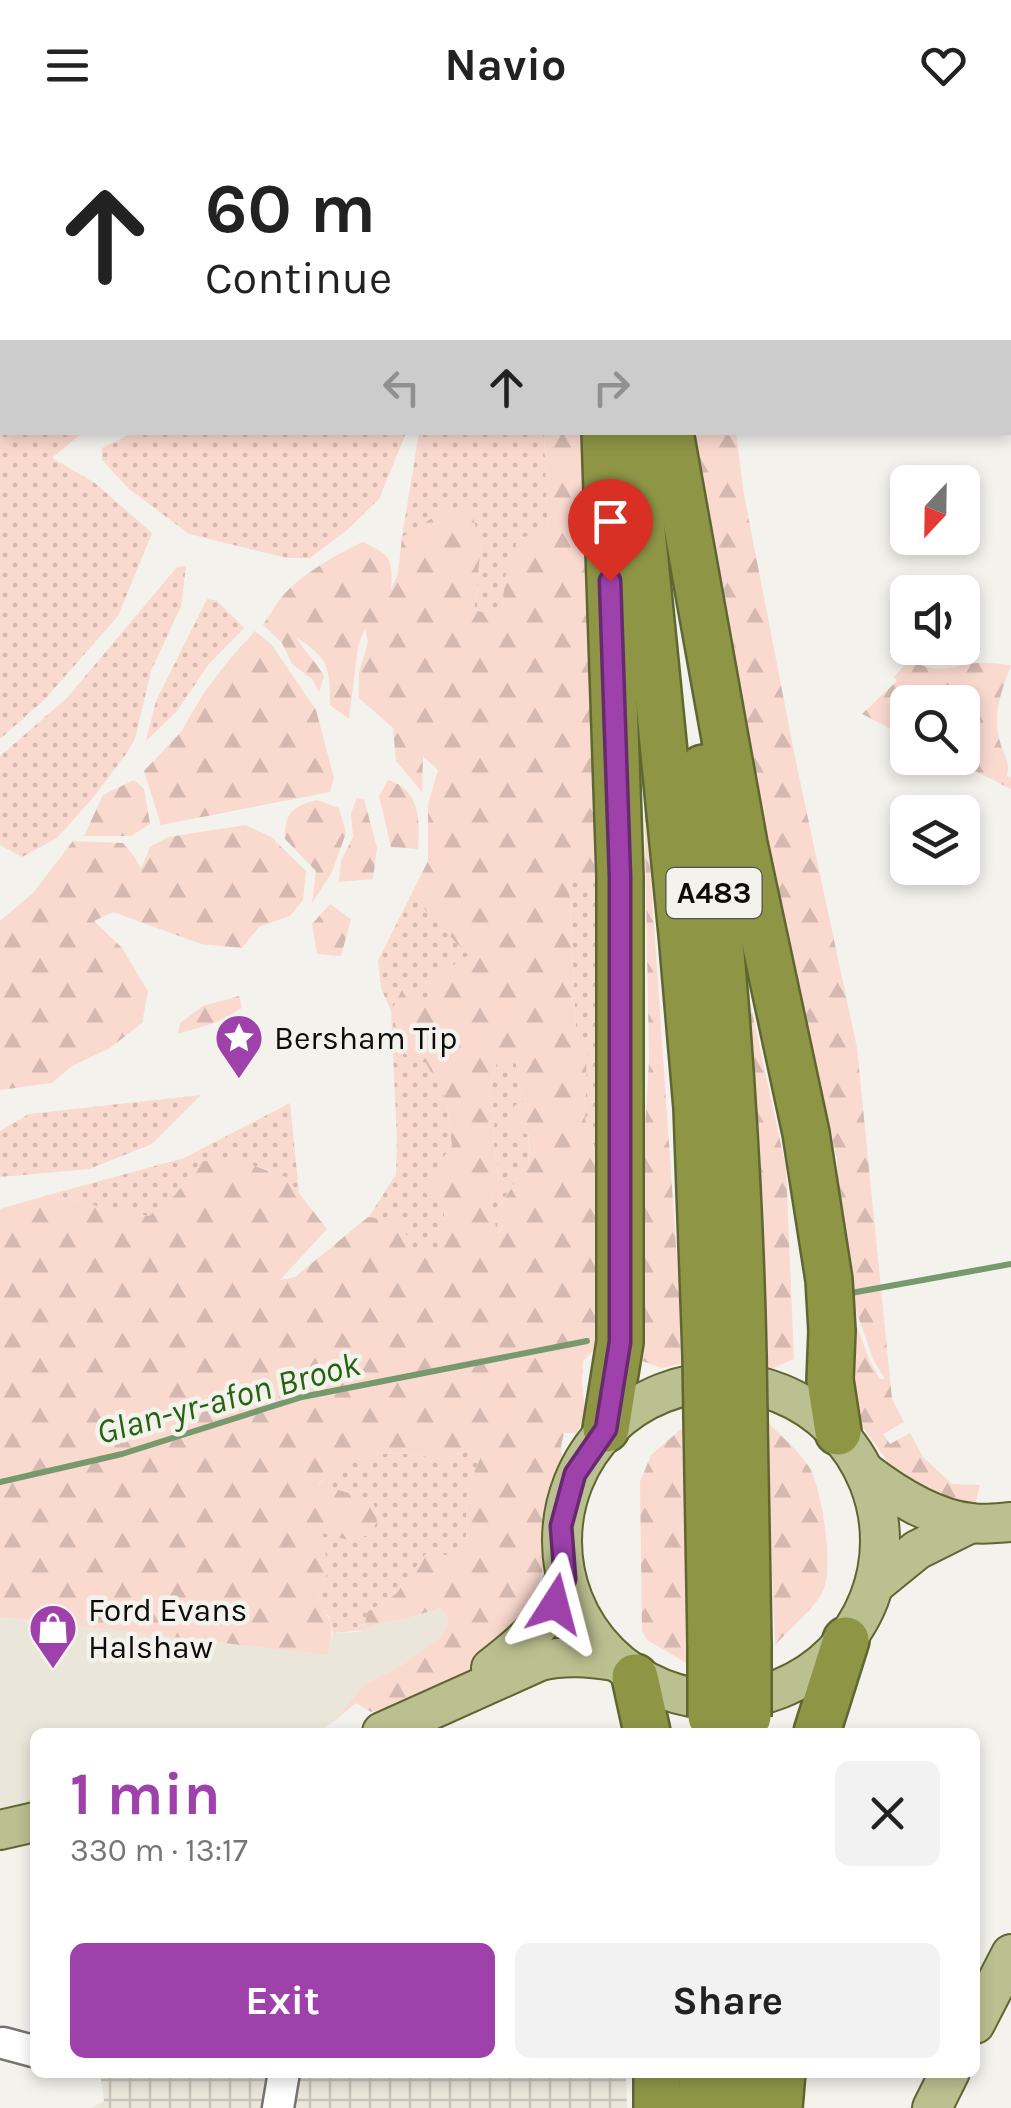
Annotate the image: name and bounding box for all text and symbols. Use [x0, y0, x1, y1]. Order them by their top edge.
icon: menu [40, 38, 95, 93]
icon: heart [916, 38, 971, 93]
text: Navio [444, 39, 567, 91]
text: 60 m [205, 168, 376, 250]
icon: ahead [40, 170, 170, 300]
text: Continue [205, 252, 392, 304]
icon: left [374, 360, 429, 415]
icon: ahead [479, 360, 534, 415]
icon: right [584, 360, 639, 415]
north arrow [890, 465, 980, 555]
map controls [890, 465, 980, 885]
pin [568, 479, 653, 582]
icon: arrive [583, 494, 638, 549]
button: sound [890, 575, 980, 665]
button: search [890, 685, 980, 775]
button: layers [890, 795, 980, 885]
road number: A483 [666, 868, 762, 918]
place icon: Bersham Tip [213, 1012, 265, 1080]
place label: Bersham Tip [274, 1020, 457, 1057]
water label: Glan-yr-afon Brook [92, 1343, 364, 1453]
position arrow [503, 1552, 607, 1656]
place label: Ford Evans Halshaw [88, 1592, 247, 1666]
shop icon: Ford Evans Halshaw [27, 1602, 79, 1670]
text: 1 min [70, 1759, 221, 1829]
button: close [835, 1761, 940, 1866]
text: 330 m · 13:17 [70, 1832, 248, 1869]
button: Exit [70, 1943, 495, 2058]
button: Share [515, 1943, 940, 2058]

